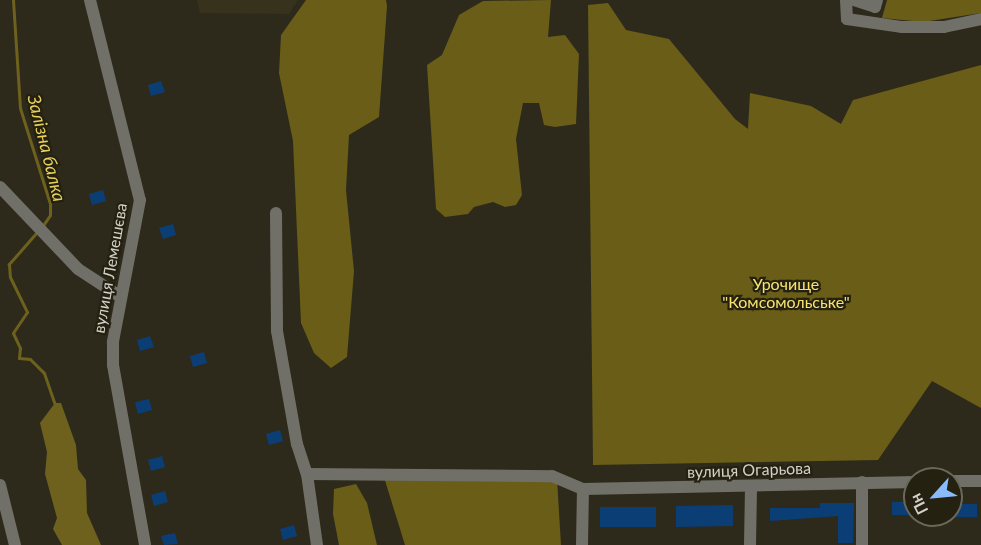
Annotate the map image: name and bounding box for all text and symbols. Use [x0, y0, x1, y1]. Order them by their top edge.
water label: Залізна балка [23, 92, 71, 204]
street label: вулиця Лемешєва [89, 201, 131, 335]
park label: Урочище "Комсомольське" [722, 274, 850, 312]
street label: вулиця Огарьова [687, 458, 811, 482]
north arrow [903, 467, 963, 527]
text: Пн [905, 491, 932, 518]

